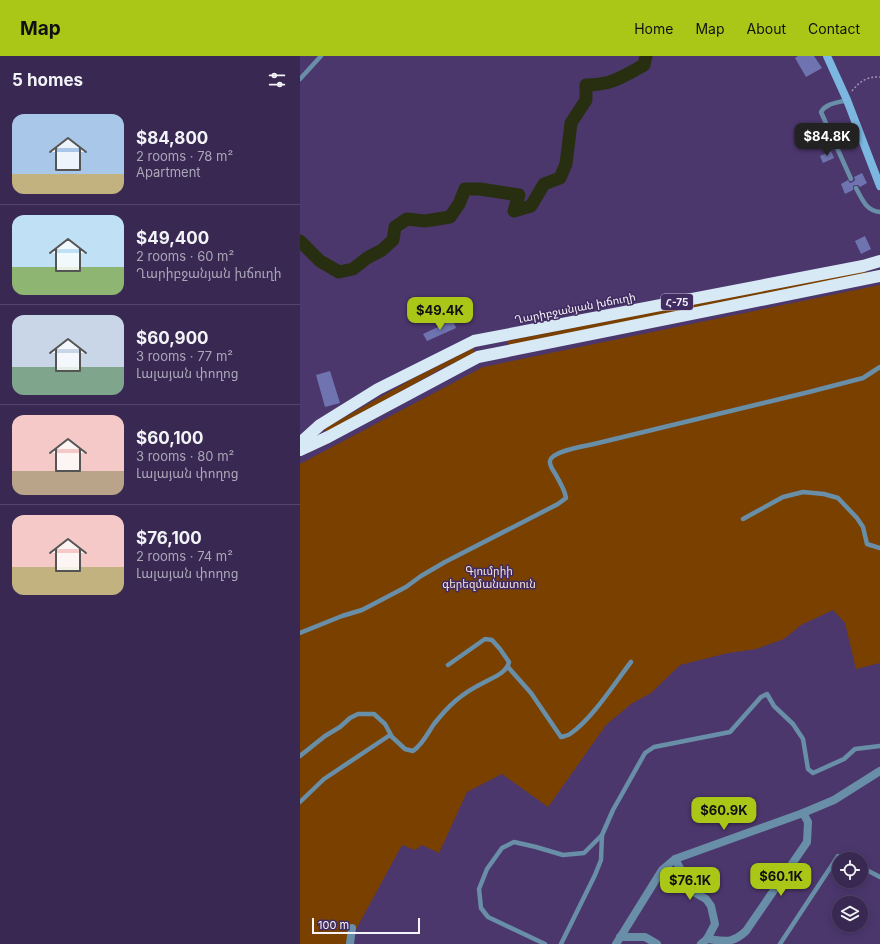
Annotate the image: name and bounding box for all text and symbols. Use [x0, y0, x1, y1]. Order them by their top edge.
text: Map [20, 17, 61, 40]
text: Home [634, 20, 673, 37]
text: Map [695, 20, 725, 37]
text: About [747, 20, 786, 37]
text: Contact [808, 20, 860, 37]
icon: filters [266, 69, 288, 91]
text: 5 homes [12, 70, 83, 90]
pin: $84.8K [794, 123, 860, 157]
text: $84,800 [136, 128, 208, 148]
text: $84.8K [803, 128, 851, 144]
icon: home [44, 130, 92, 178]
text: 2 rooms · 78 m² [136, 148, 233, 164]
text: Apartment [136, 164, 201, 180]
text: $49,400 [136, 228, 209, 248]
icon: home [44, 231, 92, 279]
text: 2 rooms · 60 m² [136, 248, 234, 264]
text: Ղարիբջանյան խճուղի [136, 265, 282, 281]
street label: Ղարիբջանյան խճուղի [513, 289, 637, 327]
road number: Հ-75 [661, 294, 693, 310]
pin: $49.4K [407, 297, 473, 331]
text: $49.4K [416, 302, 464, 318]
text: $60,900 [136, 328, 209, 348]
icon: home [44, 331, 92, 379]
text: 3 rooms · 77 m² [136, 348, 233, 364]
text: Լալայան փողոց [136, 365, 238, 381]
text: $60,100 [136, 428, 204, 448]
icon: home [44, 431, 92, 479]
text: 3 rooms · 80 m² [136, 448, 234, 464]
text: Լալայան փողոց [136, 465, 238, 481]
text: $76,100 [136, 528, 202, 548]
icon: home [44, 531, 92, 579]
text: 2 rooms · 74 m² [136, 548, 233, 564]
park label: Գյումրիի գերեզմանատուն [442, 564, 536, 591]
text: Լալայան փողոց [136, 565, 238, 581]
pin: $60.9K [691, 797, 757, 831]
text: $60.9K [700, 802, 748, 818]
map controls [832, 852, 868, 932]
button: locate [832, 852, 868, 888]
pin: $60.1K [748, 863, 814, 897]
pin: $76.1K [657, 867, 723, 901]
text: $60.1K [759, 868, 803, 884]
text: $76.1K [669, 872, 711, 888]
button: layers [832, 896, 868, 932]
scale bar [312, 916, 420, 935]
text: 100 m [318, 918, 349, 932]

